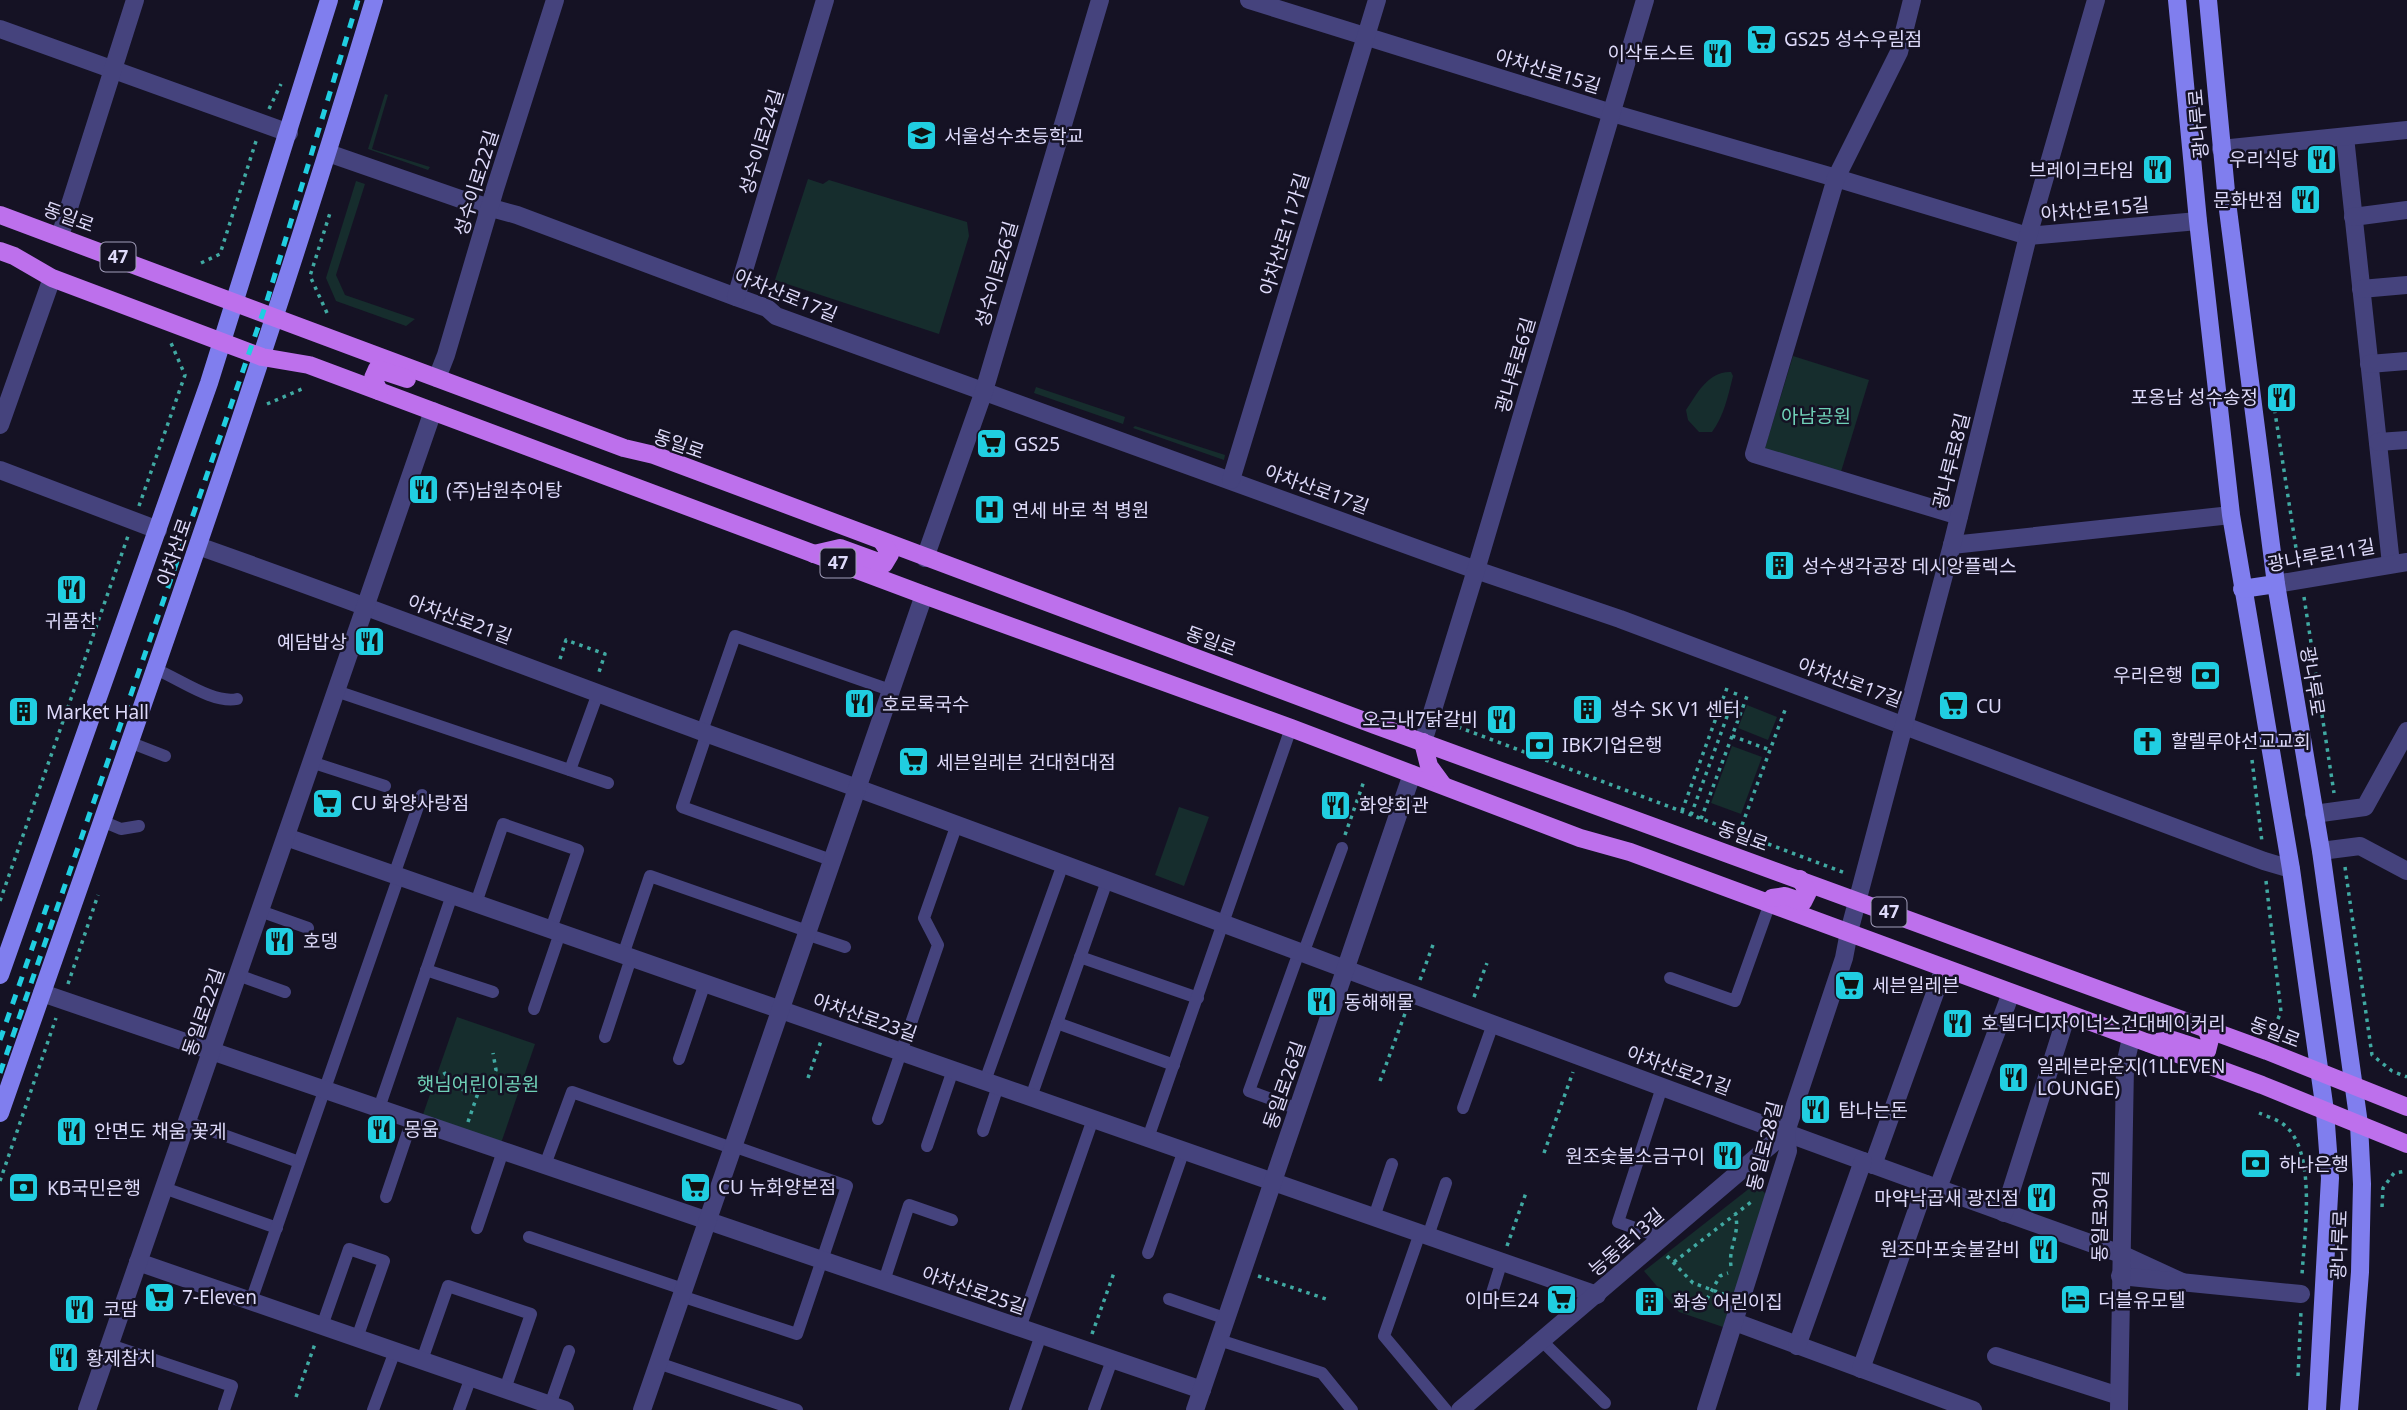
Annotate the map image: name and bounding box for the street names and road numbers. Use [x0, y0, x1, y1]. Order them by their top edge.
street label: 아차산로15길 [1492, 43, 1604, 99]
street label: 성수이로24길 [733, 86, 789, 198]
street label: 광나루로 [2182, 88, 2214, 160]
street label: 성수이로22길 [448, 127, 504, 239]
street label: 아차산로11가길 [1253, 170, 1315, 298]
street label: 아차산로15길 [2040, 191, 2150, 227]
street label: 동일로 [40, 196, 98, 238]
street label: 성수이로26길 [968, 218, 1024, 330]
road number: 47 [100, 243, 136, 272]
street label: 아차산로17길 [731, 263, 841, 327]
street label: 광나루로6길 [1489, 314, 1541, 416]
street label: 광나루로8길 [1926, 410, 1976, 512]
street label: 동일로 [650, 423, 708, 465]
street label: 아차산로17길 [1261, 458, 1373, 520]
street label: 아차산로 [150, 515, 198, 589]
street label: 광나루로11길 [2265, 533, 2377, 577]
road number: 47 [820, 548, 856, 578]
street label: 아차산로21길 [404, 588, 516, 650]
street label: 동일로 [1182, 620, 1240, 662]
street label: 광나루로 [2295, 644, 2331, 718]
street label: 아차산로17길 [1794, 651, 1906, 713]
street label: 동일로 [1714, 815, 1772, 857]
road number: 47 [1871, 897, 1906, 926]
street label: 동일로22길 [176, 964, 230, 1060]
street label: 아차산로23길 [809, 987, 921, 1047]
street label: 동일로 [2246, 1010, 2304, 1054]
street label: 동일로26길 [1257, 1037, 1311, 1133]
street label: 아차산로21길 [1623, 1039, 1735, 1101]
street label: 동일로28길 [1740, 1098, 1788, 1194]
street label: 동일로30길 [2086, 1170, 2114, 1262]
street label: 능동로13길 [1583, 1202, 1669, 1282]
street label: 광나루로 [2325, 1210, 2353, 1280]
street label: 아차산로25길 [918, 1260, 1030, 1320]

